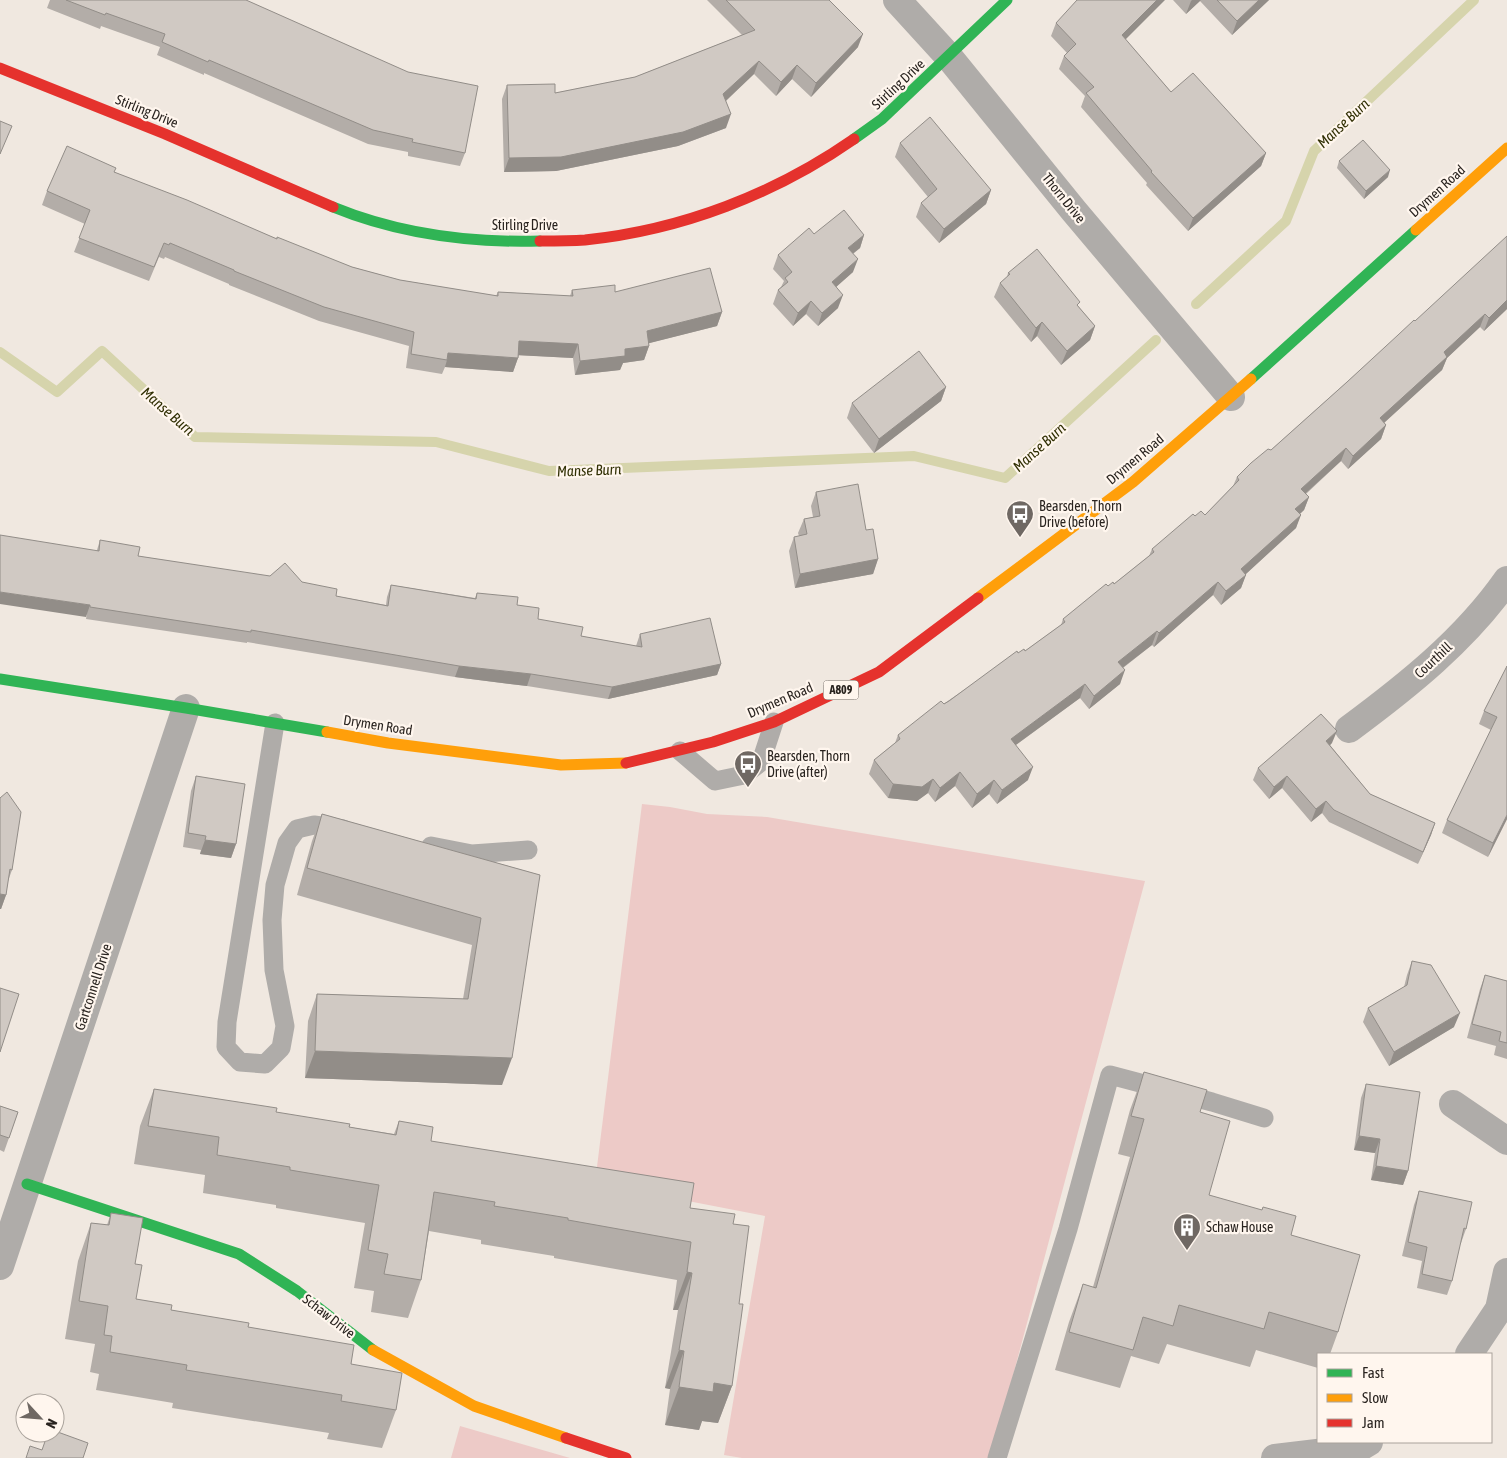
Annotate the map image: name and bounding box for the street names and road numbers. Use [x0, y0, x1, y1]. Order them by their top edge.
street label: Stirling Drive [868, 56, 928, 112]
street label: Stirling Drive [113, 91, 181, 131]
street label: Drymen Road [1406, 162, 1468, 220]
street label: Thorn Drive [1039, 170, 1089, 226]
street label: Stirling Drive [492, 217, 558, 233]
street label: Drymen Road [1103, 430, 1167, 488]
street label: Courthill [1411, 639, 1455, 681]
street label: Drymen Road [745, 679, 815, 721]
road number: A809 [824, 680, 858, 700]
street label: Drymen Road [342, 712, 414, 738]
street label: Gartconnell Drive [71, 942, 115, 1032]
street label: Schaw Drive [300, 1291, 358, 1341]

